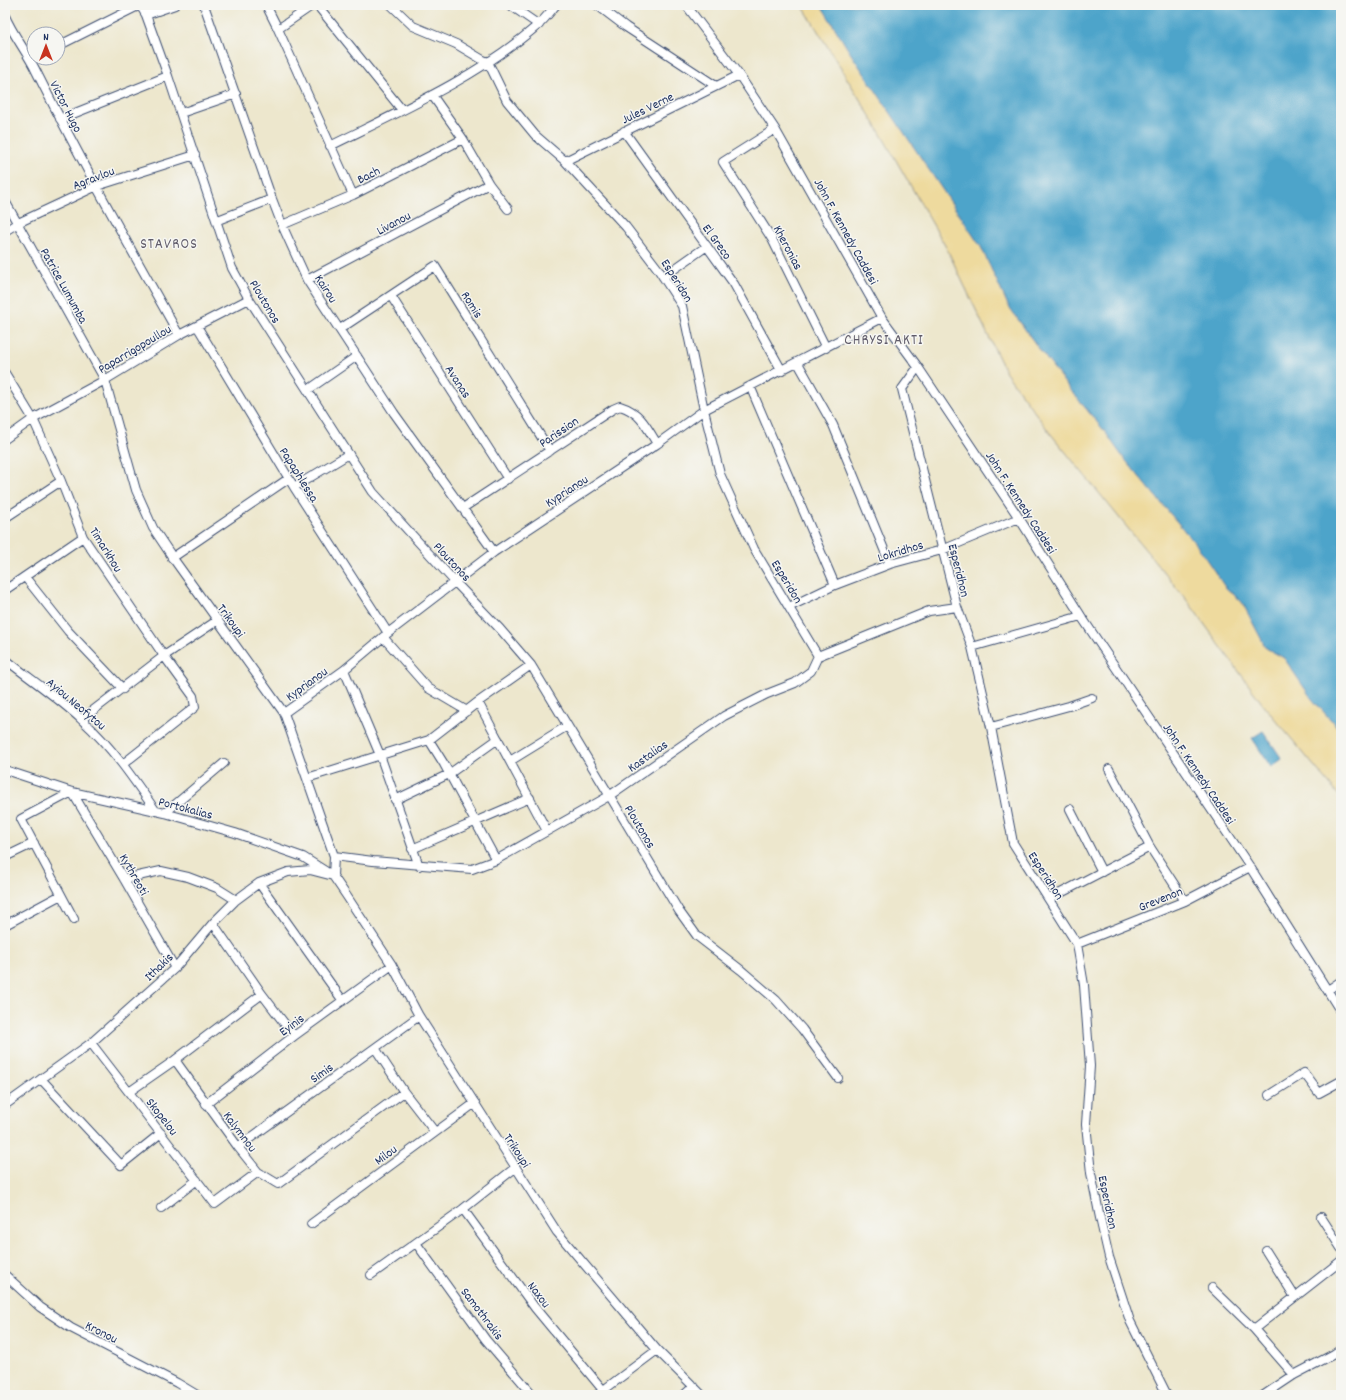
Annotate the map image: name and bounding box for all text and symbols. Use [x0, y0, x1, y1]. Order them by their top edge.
north arrow [26, 26, 66, 66]
text: N [43, 30, 49, 46]
street label: Victor Hugo [44, 78, 86, 137]
street label: Jules Verne [619, 88, 678, 130]
street label: Bach [354, 162, 384, 190]
street label: Agravlou [70, 163, 118, 196]
street label: John F. Kennedy Caddesi [808, 176, 882, 289]
street label: Livanou [374, 207, 415, 241]
street label: El Greco [697, 221, 736, 264]
street label: Kheronias [767, 222, 807, 274]
district label: STAVROS [140, 234, 198, 256]
street label: Patrice Lumumba [34, 245, 92, 328]
street label: Esperidon [655, 256, 697, 307]
street label: Kairou [309, 271, 341, 307]
street label: Ploutonos [243, 277, 284, 328]
street label: Romis [455, 288, 487, 323]
street label: Paparrigopoullou [95, 321, 176, 380]
district label: CHRYSI AKTI [844, 330, 924, 352]
street label: Avanas [439, 362, 475, 403]
street label: Parission [536, 413, 583, 453]
street label: Papaphlessa [273, 444, 323, 507]
street label: John F. Kennedy Caddesi [980, 449, 1060, 559]
street label: Kyprianou [542, 471, 593, 513]
street label: Timarkhou [84, 524, 126, 577]
street label: Lokridhos [876, 536, 926, 568]
street label: Ploutonos [428, 539, 475, 587]
street label: Esperidhon [942, 542, 973, 599]
street label: Esperidon [765, 557, 806, 608]
street label: Trikoupi [211, 601, 249, 643]
street label: Kyprianou [282, 663, 332, 707]
street label: Ayiou Neofytou [41, 674, 109, 736]
street label: John F. Kennedy Caddesi [1157, 720, 1239, 829]
street label: Kastalias [624, 736, 673, 778]
street label: Portokalias [156, 793, 215, 826]
street label: Ploutonos [618, 802, 659, 853]
street label: Esperidhon [1022, 848, 1068, 904]
street label: Kythreoti [113, 851, 153, 900]
street label: Grevenon [1136, 883, 1186, 918]
street label: Ithakis [141, 949, 179, 986]
street label: Eyinis [276, 1010, 309, 1042]
street label: Simis [307, 1059, 338, 1089]
street label: Skopelou [140, 1095, 182, 1140]
street label: Kalymnou [217, 1108, 261, 1157]
street label: Trikoupi [498, 1130, 534, 1173]
street label: Milou [371, 1141, 402, 1171]
street label: Esperidhon [1092, 1174, 1121, 1231]
street label: Naxou [522, 1278, 554, 1313]
street label: Samothrakis [455, 1284, 507, 1345]
street label: Kronou [81, 1317, 120, 1349]

